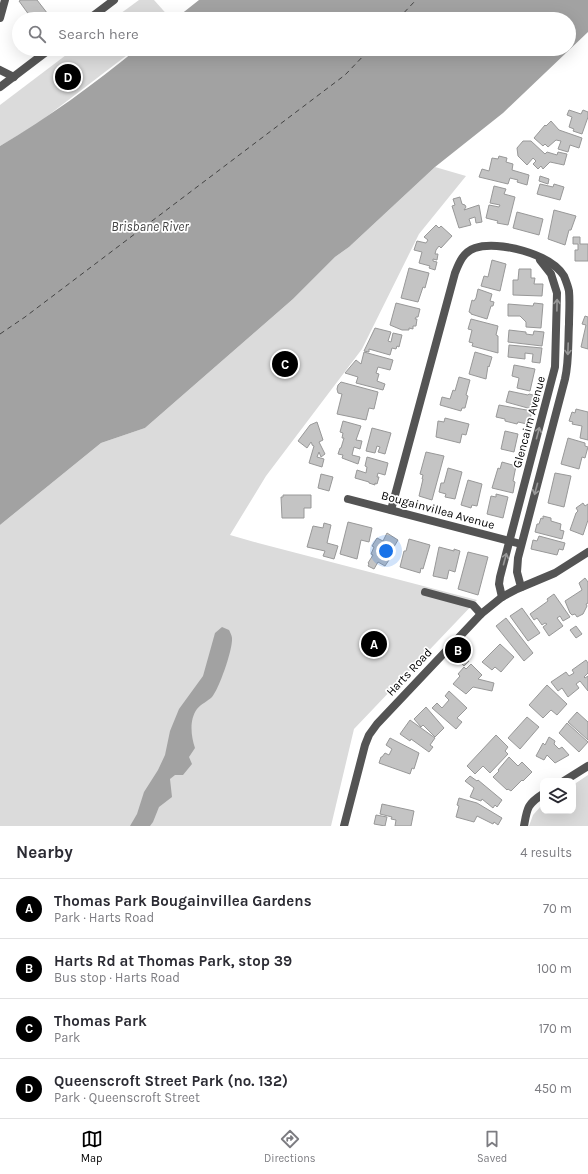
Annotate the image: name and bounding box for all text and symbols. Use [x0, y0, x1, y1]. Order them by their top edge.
search box [12, 12, 576, 56]
icon: search [26, 23, 48, 45]
text: Search here [58, 25, 139, 43]
pin: D [55, 62, 81, 92]
water label: Brisbane River [111, 219, 189, 234]
one-way arrow [553, 299, 561, 312]
one-way arrow [564, 342, 572, 355]
pin: C [272, 349, 298, 379]
street label: Glencairn Avenue [510, 374, 548, 470]
one-way arrow [535, 427, 542, 440]
one-way arrow [532, 482, 539, 495]
street label: Bougainvillea Avenue [380, 488, 496, 532]
your location [376, 541, 396, 561]
one-way arrow [502, 552, 509, 565]
pin: A [361, 629, 387, 659]
pin: B [445, 635, 471, 665]
street label: Harts Road [383, 645, 435, 699]
map controls [540, 778, 576, 814]
button: layers [540, 778, 576, 814]
text: Nearby [16, 842, 73, 862]
text: 4 results [520, 845, 572, 860]
text: Thomas Park Bougainvillea Gardens [54, 892, 312, 910]
text: A [25, 901, 33, 916]
text: 70 m [543, 901, 572, 916]
text: Park · Harts Road [54, 910, 154, 925]
text: Harts Rd at Thomas Park, stop 39 [54, 952, 292, 970]
text: B [25, 961, 33, 976]
text: 100 m [537, 961, 572, 976]
text: Bus stop · Harts Road [54, 970, 180, 985]
text: Thomas Park [54, 1012, 147, 1030]
text: C [25, 1021, 33, 1036]
text: 170 m [539, 1021, 572, 1036]
text: Park [54, 1030, 80, 1045]
text: Queenscroft Street Park (no. 132) [54, 1072, 288, 1090]
text: D [25, 1081, 33, 1096]
text: 450 m [534, 1081, 572, 1096]
text: Park · Queenscroft Street [54, 1090, 200, 1105]
tab: Map [81, 1128, 103, 1165]
tab: Directions [264, 1128, 316, 1165]
tab: Saved [477, 1128, 507, 1165]

